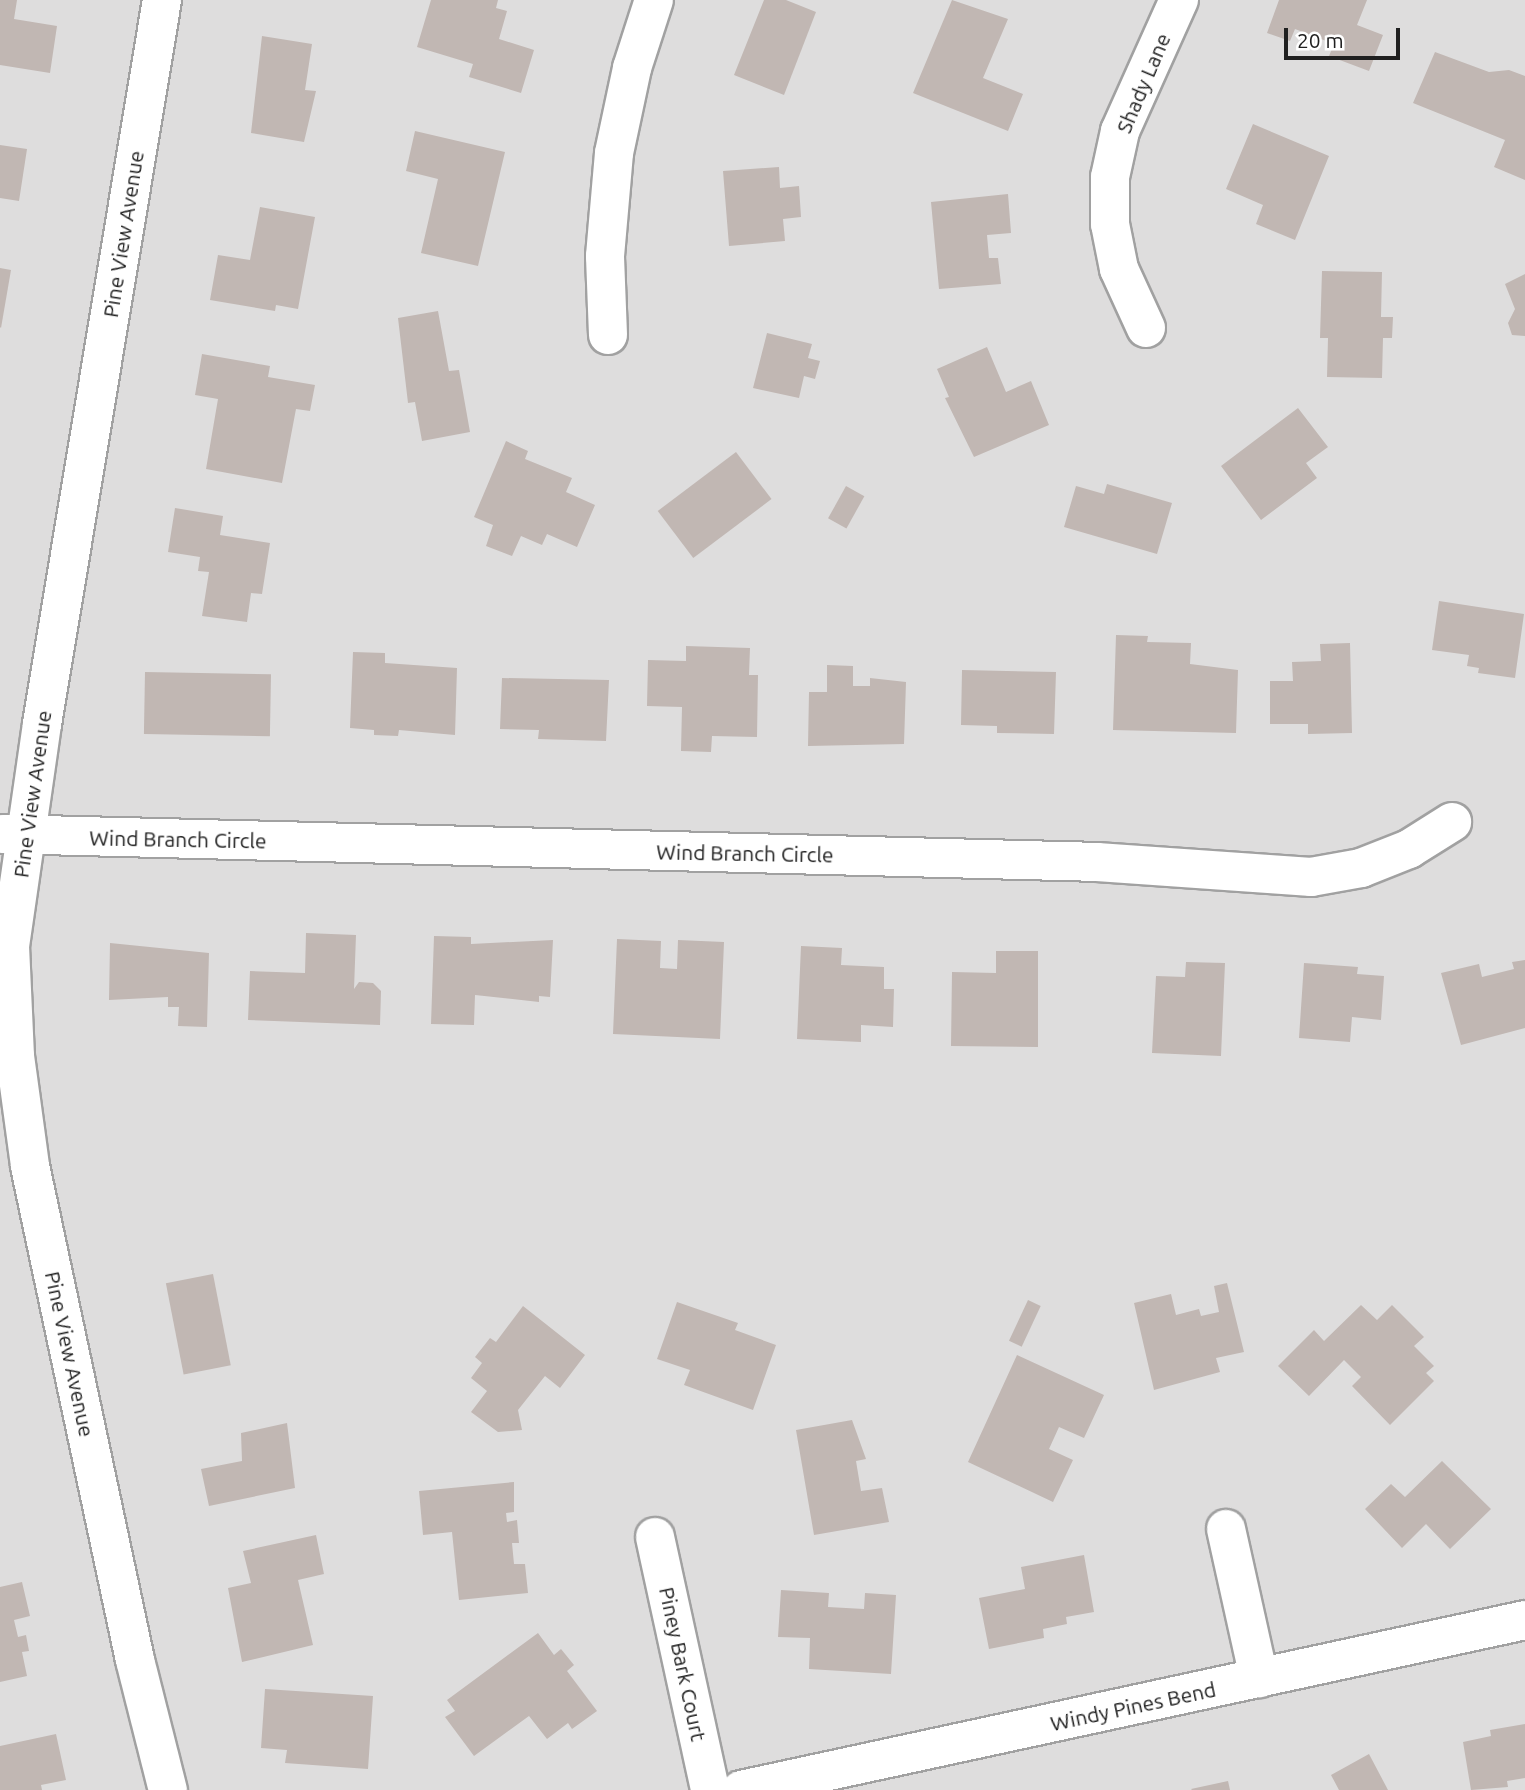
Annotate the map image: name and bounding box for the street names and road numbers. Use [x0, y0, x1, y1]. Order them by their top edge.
street label: Shady Lane [1111, 29, 1175, 137]
street label: Pine View Avenue [97, 149, 149, 319]
street label: Pine View Avenue [8, 709, 56, 879]
street label: Wind Branch Circle [89, 825, 267, 853]
street label: Wind Branch Circle [656, 839, 834, 867]
street label: Pine View Avenue [40, 1269, 100, 1439]
street label: Piney Bark Court [654, 1585, 712, 1743]
street label: Windy Pines Bend [1048, 1676, 1218, 1736]

